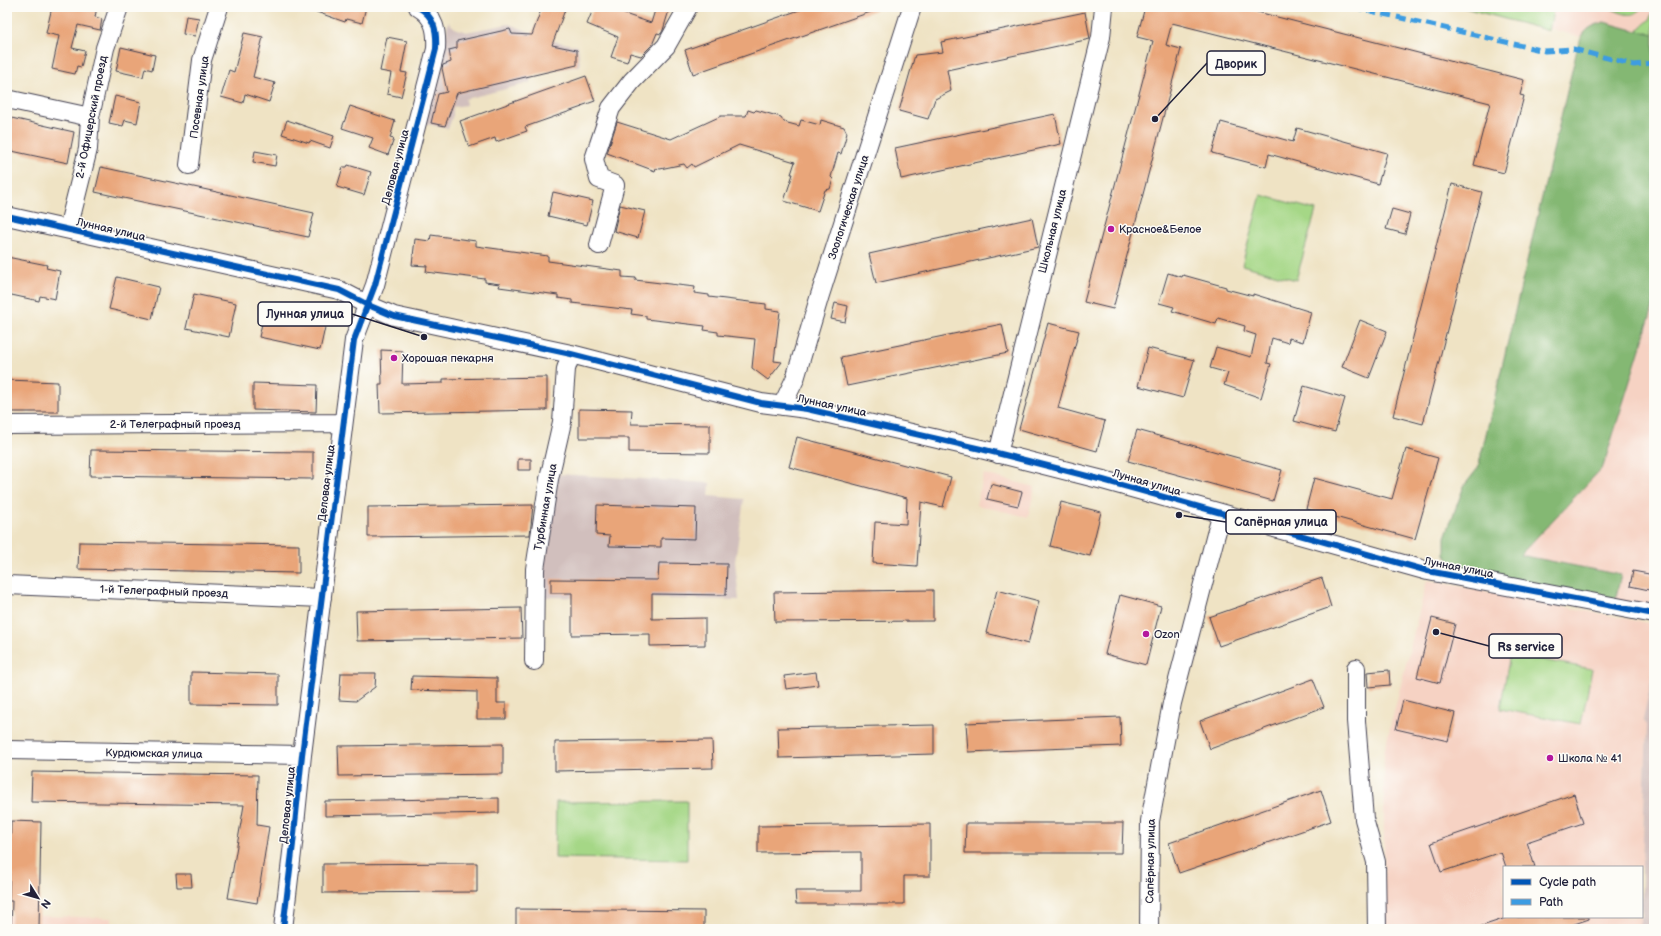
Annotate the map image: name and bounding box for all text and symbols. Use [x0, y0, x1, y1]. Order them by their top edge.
callout: Дворик [1207, 51, 1265, 75]
street label: 2-й Офицерский проезд [73, 54, 110, 180]
street label: Посевная улица [187, 54, 212, 139]
text: Дворик [1215, 57, 1257, 72]
street label: Деловая улица [379, 127, 412, 206]
street label: Зоологическая улица [825, 153, 872, 261]
street label: Школьная улица [1036, 187, 1069, 274]
street label: Лунная улица [74, 215, 147, 244]
place label: Красное&Белое [1119, 223, 1201, 236]
marker: Красное&Белое [1106, 224, 1116, 234]
callout: Лунная улица [258, 302, 352, 326]
text: Лунная улица [265, 307, 345, 322]
place label: Хорошая пекарня [402, 352, 494, 365]
marker: Хорошая пекарня [389, 353, 399, 363]
street label: Лунная улица [795, 392, 868, 419]
street label: 2-й Телеграфный проезд [110, 418, 241, 431]
street label: Деловая улица [315, 443, 338, 522]
street label: Турбинная улица [531, 462, 560, 552]
street label: Лунная улица [1110, 466, 1183, 499]
callout: Сапёрная улица [1226, 510, 1336, 534]
text: Сапёрная улица [1234, 515, 1329, 530]
street label: Лунная улица [1422, 554, 1495, 581]
street label: 1-й Телеграфный проезд [100, 583, 229, 600]
place label: Ozon [1154, 628, 1180, 641]
marker: Ozon [1141, 629, 1151, 639]
callout: Rs service [1489, 634, 1562, 658]
text: Rs service [1497, 640, 1555, 655]
street label: Курдюмская улица [105, 746, 203, 761]
place label: Школа № 41 [1558, 752, 1621, 765]
marker: Школа № 41 [1545, 753, 1555, 763]
street label: Деловая улица [277, 765, 298, 844]
street label: Сапёрная улица [1143, 818, 1158, 904]
legend [1503, 866, 1643, 918]
text: Cycle path [1539, 875, 1596, 890]
north arrow [18, 878, 58, 918]
text: Path [1539, 895, 1564, 910]
text: N [38, 897, 53, 911]

